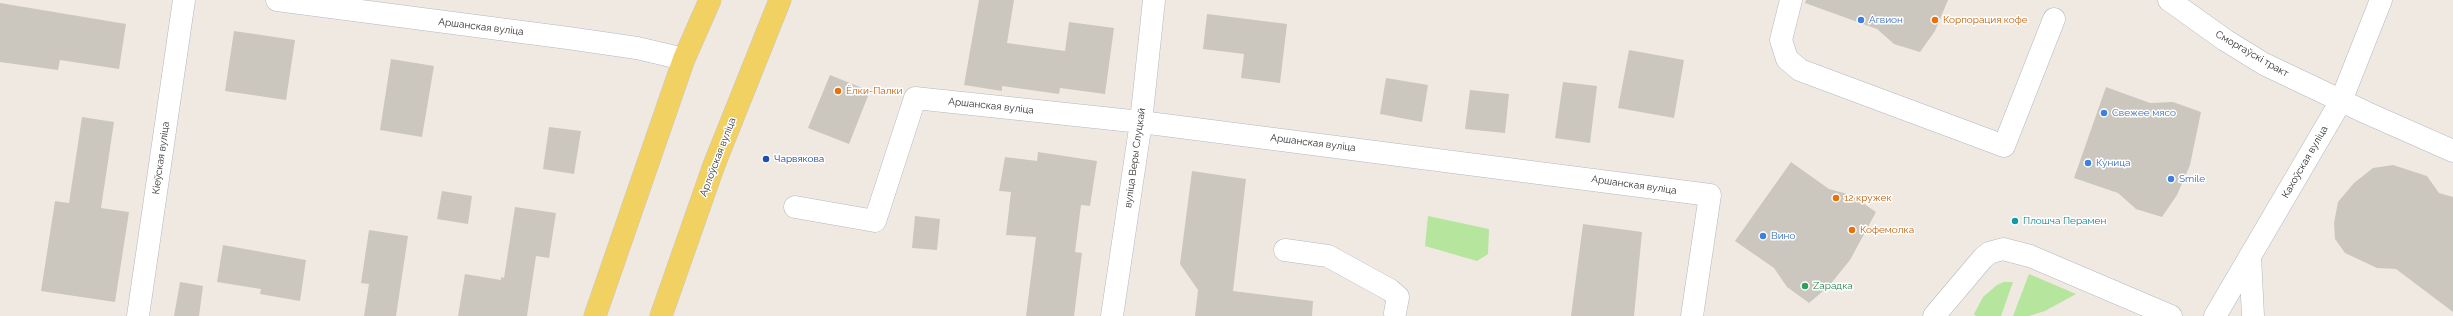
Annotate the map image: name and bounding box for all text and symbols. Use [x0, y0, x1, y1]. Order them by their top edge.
place label: Агвион [1869, 14, 1903, 26]
place label: Корпорация кофе [1943, 14, 2028, 26]
marker: Агвион [1856, 15, 1866, 25]
marker: Корпорация кофе [1930, 15, 1940, 25]
street label: Аршанская вуліца [438, 16, 524, 38]
street label: Сморгаўскі тракт [2213, 28, 2291, 80]
place label: Ёлки-Палки [846, 85, 903, 97]
marker: Ёлки-Палки [833, 86, 843, 96]
street label: Аршанская вуліца [948, 96, 1034, 116]
street label: вуліца Веры Слуцкай [1122, 107, 1148, 209]
place label: Свежее мясо [2112, 107, 2176, 119]
marker: Свежее мясо [2099, 108, 2109, 118]
street label: Арлоўская вуліца [697, 116, 739, 198]
street label: Кіеўская вуліца [150, 121, 172, 195]
street label: Кахоўская вуліца [2279, 124, 2331, 200]
street label: Аршанская вуліца [1270, 132, 1356, 154]
place label: Чарвякова [774, 153, 824, 165]
marker: Чарвякова [761, 154, 771, 164]
place label: Куница [2096, 157, 2130, 169]
marker: Куница [2083, 158, 2093, 168]
street label: Аршанская вуліца [1591, 173, 1677, 197]
place label: Smile [2179, 173, 2205, 185]
marker: Smile [2166, 174, 2176, 184]
place label: 12 кружек [1844, 192, 1892, 204]
marker: 12 кружек [1831, 193, 1841, 203]
place label: Плошча Перамен [2023, 215, 2106, 227]
marker: Плошча Перамен [2010, 216, 2020, 226]
place label: Кофемолка [1860, 224, 1914, 236]
marker: Кофемолка [1847, 225, 1857, 235]
place label: Вино [1771, 230, 1795, 242]
marker: Вино [1758, 231, 1768, 241]
place label: Zарадка [1813, 280, 1853, 292]
marker: Zарадка [1800, 281, 1810, 291]

